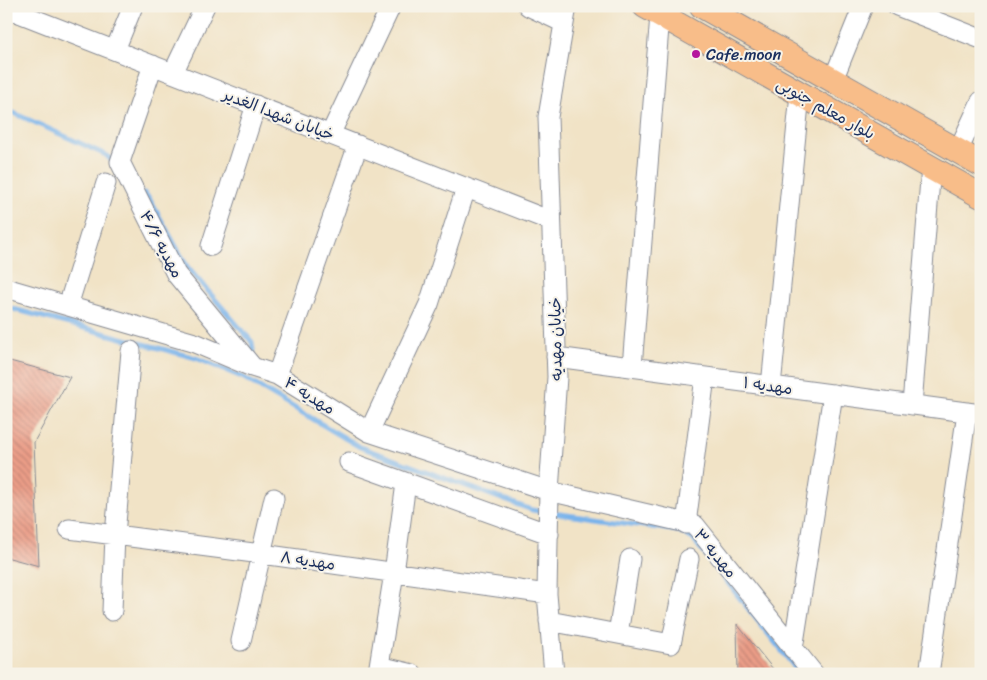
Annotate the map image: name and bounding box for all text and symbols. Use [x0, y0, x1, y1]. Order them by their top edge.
place label: Cafe.moon [706, 40, 781, 69]
marker: Cafe.moon [690, 48, 702, 60]
street label: بلوار معلم جنوبی [771, 69, 881, 148]
street label: خیابان شهدا الغدیر [217, 79, 339, 149]
street label: مهدیه ۴/۶ [131, 205, 192, 284]
street label: خیابان مهدیه [540, 297, 571, 381]
street label: مهدیه ۴ [278, 368, 341, 423]
street label: مهدیه ۱ [741, 368, 795, 403]
street label: مهدیه ۳ [686, 522, 745, 585]
street label: مهدیه ۸ [279, 542, 337, 579]

